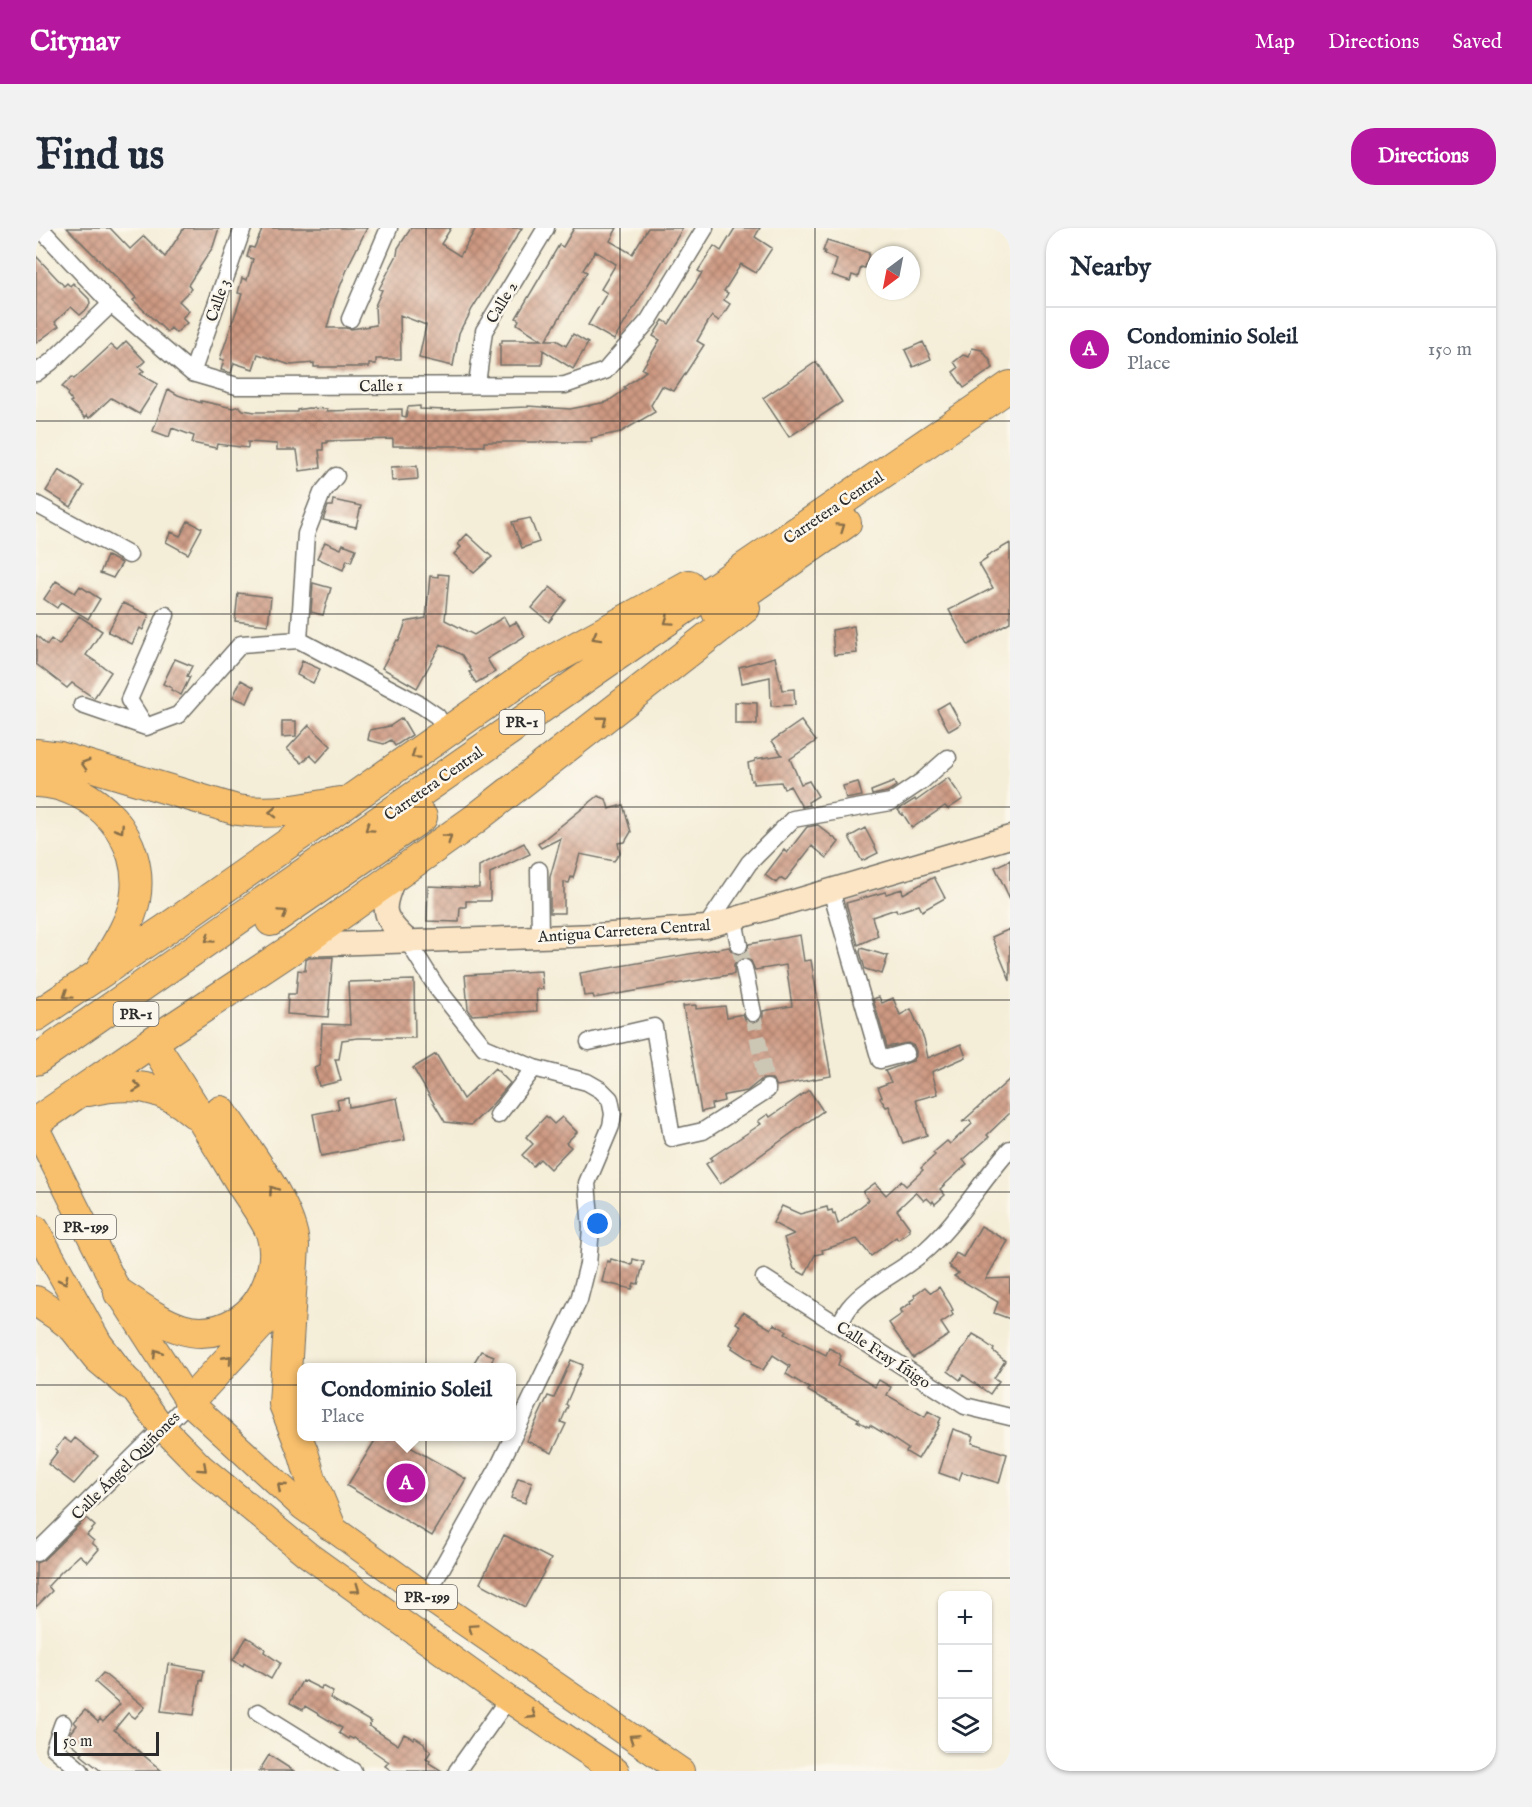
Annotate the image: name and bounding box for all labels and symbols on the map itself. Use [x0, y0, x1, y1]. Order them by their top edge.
north arrow [866, 246, 920, 300]
street label: Calle 3 [202, 277, 235, 325]
street label: Calle 2 [482, 278, 523, 328]
street label: Calle 1 [359, 377, 403, 397]
street label: Carretera Central [780, 467, 889, 550]
one-way arrow [834, 523, 845, 534]
one-way arrow [663, 614, 674, 625]
one-way arrow [592, 630, 602, 641]
road number: PR-1 [500, 710, 544, 734]
one-way arrow [596, 716, 607, 727]
street label: Carretera Central [381, 743, 488, 826]
one-way arrow [411, 748, 422, 759]
one-way arrow [80, 759, 91, 771]
one-way arrow [268, 806, 277, 818]
one-way arrow [365, 821, 376, 832]
one-way arrow [113, 823, 124, 834]
one-way arrow [442, 835, 453, 846]
one-way arrow [277, 909, 288, 920]
street label: Antigua Carretera Central [536, 916, 712, 948]
one-way arrow [205, 932, 216, 943]
one-way arrow [63, 988, 73, 1000]
road number: PR-1 [114, 1002, 158, 1026]
one-way arrow [132, 1080, 142, 1093]
one-way arrow [268, 1186, 280, 1196]
your location [583, 1209, 612, 1238]
road number: PR-199 [56, 1215, 116, 1239]
one-way arrow [56, 1274, 68, 1285]
street label: Calle Fray Íñigo [832, 1316, 935, 1394]
one-way arrow [153, 1349, 165, 1359]
one-way arrow [221, 1355, 232, 1366]
street label: Calle Ángel Quiñones [67, 1406, 185, 1525]
pin: A [386, 1460, 425, 1506]
one-way arrow [197, 1461, 207, 1472]
one-way arrow [277, 1484, 288, 1495]
one-way arrow [349, 1582, 360, 1593]
road number: PR-199 [397, 1585, 457, 1609]
one-way arrow [468, 1624, 479, 1635]
one-way arrow [525, 1708, 536, 1719]
scale bar [54, 1729, 159, 1756]
one-way arrow [629, 1734, 640, 1745]

